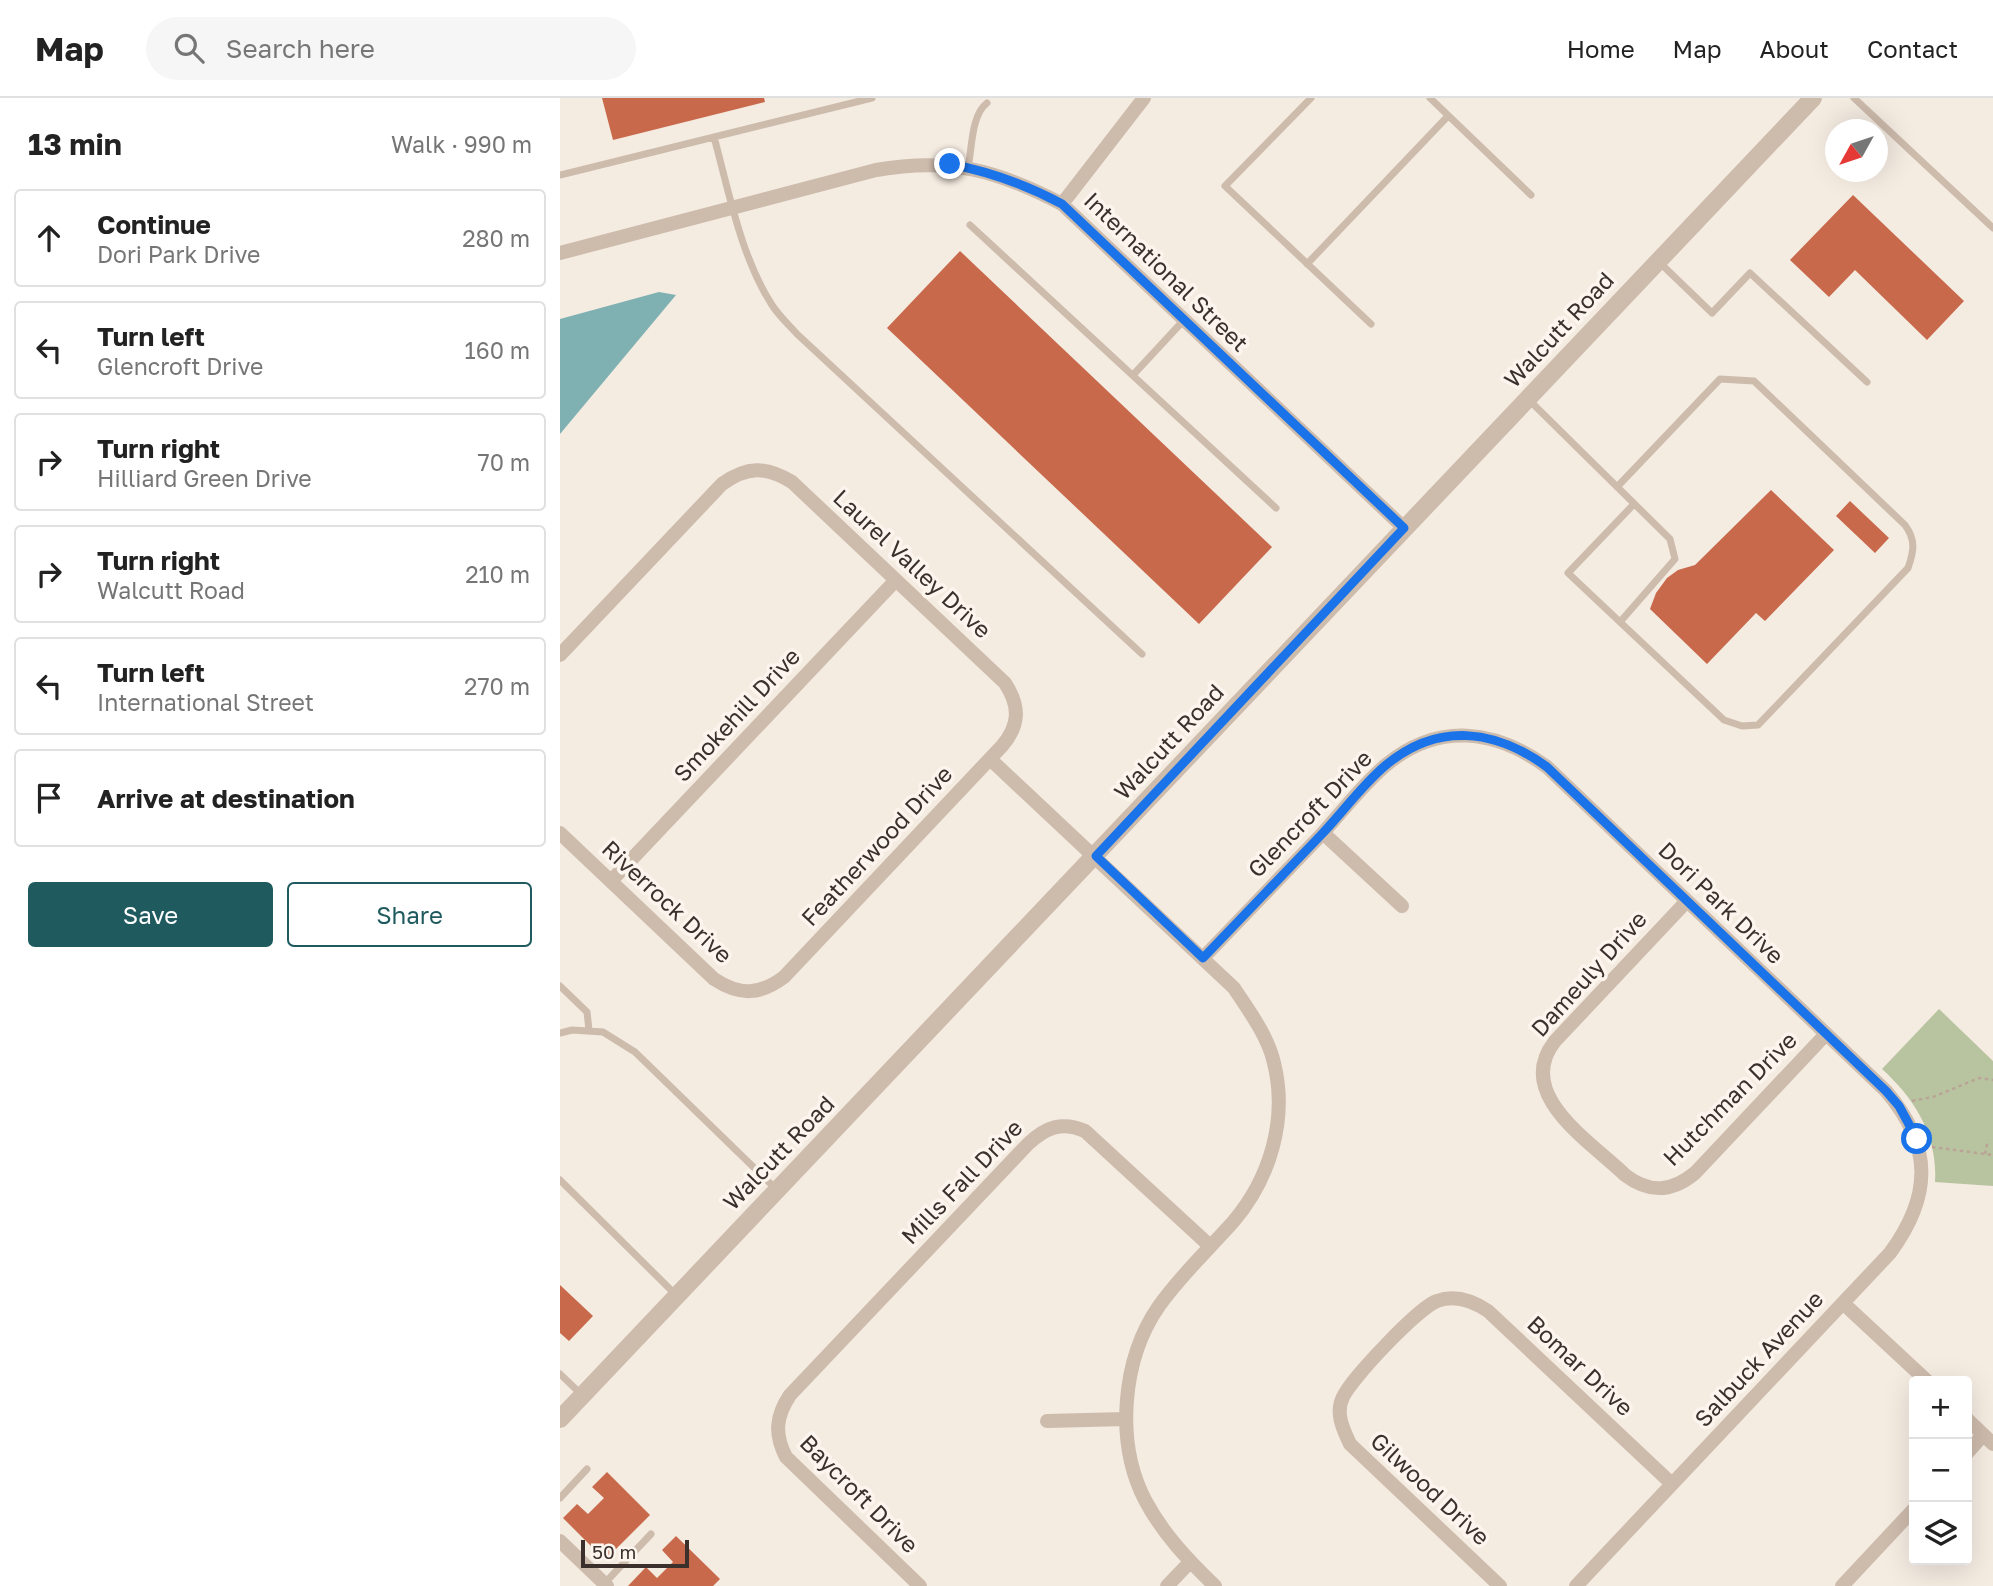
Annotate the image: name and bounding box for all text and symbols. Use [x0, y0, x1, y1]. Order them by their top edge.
search box [146, 17, 636, 80]
text: Map [35, 29, 104, 68]
icon: search [170, 29, 208, 67]
text: Search here [226, 33, 375, 64]
text: Home [1567, 34, 1635, 63]
text: Map [1673, 34, 1722, 63]
text: About [1760, 34, 1829, 63]
text: Contact [1867, 34, 1958, 63]
north arrow [1825, 119, 1888, 182]
text: 13 min [28, 126, 122, 162]
text: Walk · 990 m [391, 130, 532, 158]
route end [934, 148, 965, 179]
street label: International Street [1079, 186, 1254, 357]
text: Continue [97, 209, 211, 240]
icon: ahead [30, 219, 68, 257]
text: 280 m [462, 224, 530, 252]
text: Dori Park Drive [97, 240, 260, 268]
street label: Walcutt Road [1498, 266, 1619, 393]
text: Turn left [97, 321, 205, 352]
icon: left [30, 331, 68, 369]
text: 160 m [465, 336, 530, 364]
text: Glencroft Drive [97, 352, 263, 380]
text: Turn right [97, 433, 220, 464]
icon: right [30, 443, 68, 481]
text: 70 m [477, 448, 530, 476]
text: Hilliard Green Drive [97, 464, 312, 492]
street label: Laurel Valley Drive [828, 483, 997, 644]
text: Turn right [97, 545, 220, 576]
icon: right [30, 555, 68, 593]
text: 210 m [465, 560, 530, 588]
text: Walcutt Road [97, 576, 245, 604]
street label: Smokehill Drive [667, 642, 805, 787]
text: Turn left [97, 657, 205, 688]
icon: left [30, 667, 68, 705]
text: 270 m [464, 672, 530, 700]
street label: Walcutt Road [1108, 678, 1229, 805]
text: International Street [97, 688, 314, 716]
street label: Glencroft Drive [1241, 744, 1377, 883]
street label: Featherwood Drive [795, 759, 958, 931]
icon: arrive [30, 779, 68, 817]
text: Arrive at destination [97, 783, 355, 814]
street label: Riverrock Drive [597, 834, 738, 969]
street label: Dori Park Drive [1653, 835, 1790, 969]
button: Save [28, 882, 273, 947]
button: Share [287, 882, 532, 947]
street label: Dameuly Drive [1525, 905, 1652, 1042]
street label: Hutchman Drive [1657, 1026, 1802, 1171]
street label: Walcutt Road [717, 1089, 840, 1215]
street label: Mills Fall Drive [895, 1113, 1028, 1249]
route start [1901, 1123, 1932, 1154]
street label: Salbuck Avenue [1688, 1285, 1828, 1432]
street label: Bomar Drive [1522, 1309, 1639, 1421]
map controls [1909, 1376, 1972, 1565]
button: + [1909, 1376, 1972, 1439]
street label: Gilwood Drive [1365, 1426, 1496, 1550]
street label: Baycroft Drive [795, 1428, 925, 1558]
button: − [1909, 1439, 1972, 1502]
button: layers [1909, 1502, 1972, 1565]
scale bar [581, 1537, 690, 1569]
text: 50 m [592, 1540, 636, 1563]

